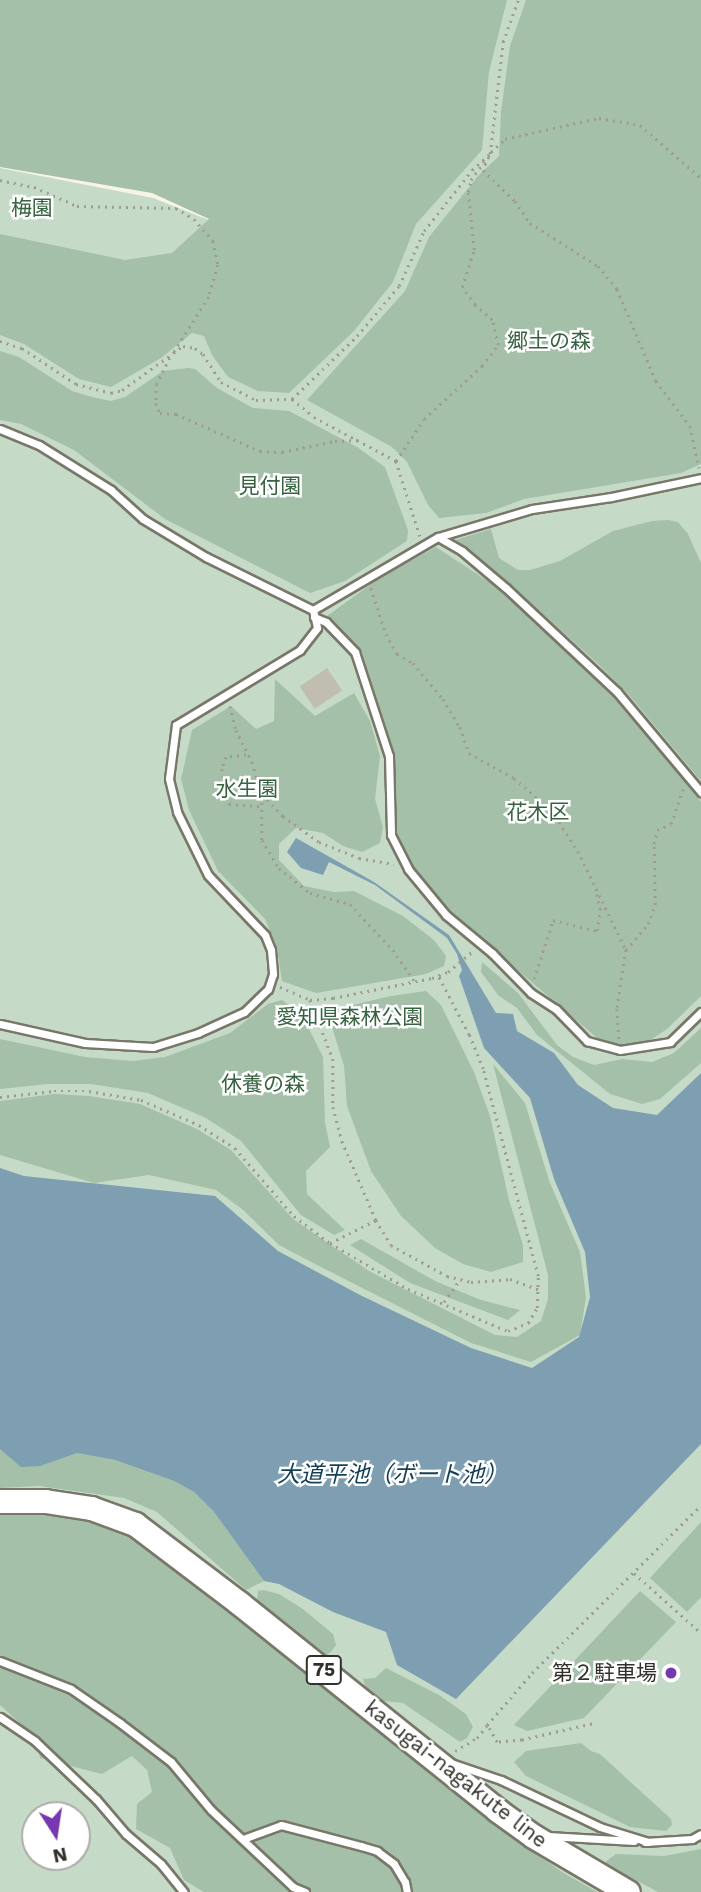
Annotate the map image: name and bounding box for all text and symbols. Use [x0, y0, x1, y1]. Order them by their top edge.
park label: 梅園 [11, 195, 53, 221]
park label: 郷土の森 [507, 328, 591, 354]
park label: 見付園 [239, 473, 301, 499]
park label: 水生園 [216, 776, 278, 802]
park label: 花木区 [507, 799, 569, 825]
park label: 愛知県森林公園 [277, 1004, 423, 1030]
park label: 休養の森 [221, 1071, 305, 1097]
water label: 大道平池（ボート池） [277, 1461, 507, 1489]
road number: 75 [305, 1654, 343, 1686]
place label: 第２駐車場 [552, 1660, 657, 1686]
marker: 第２駐車場 [663, 1665, 679, 1681]
street label: kasugai-nagakute line [360, 1695, 552, 1853]
north arrow [21, 1801, 91, 1871]
text: N [51, 1842, 69, 1868]

